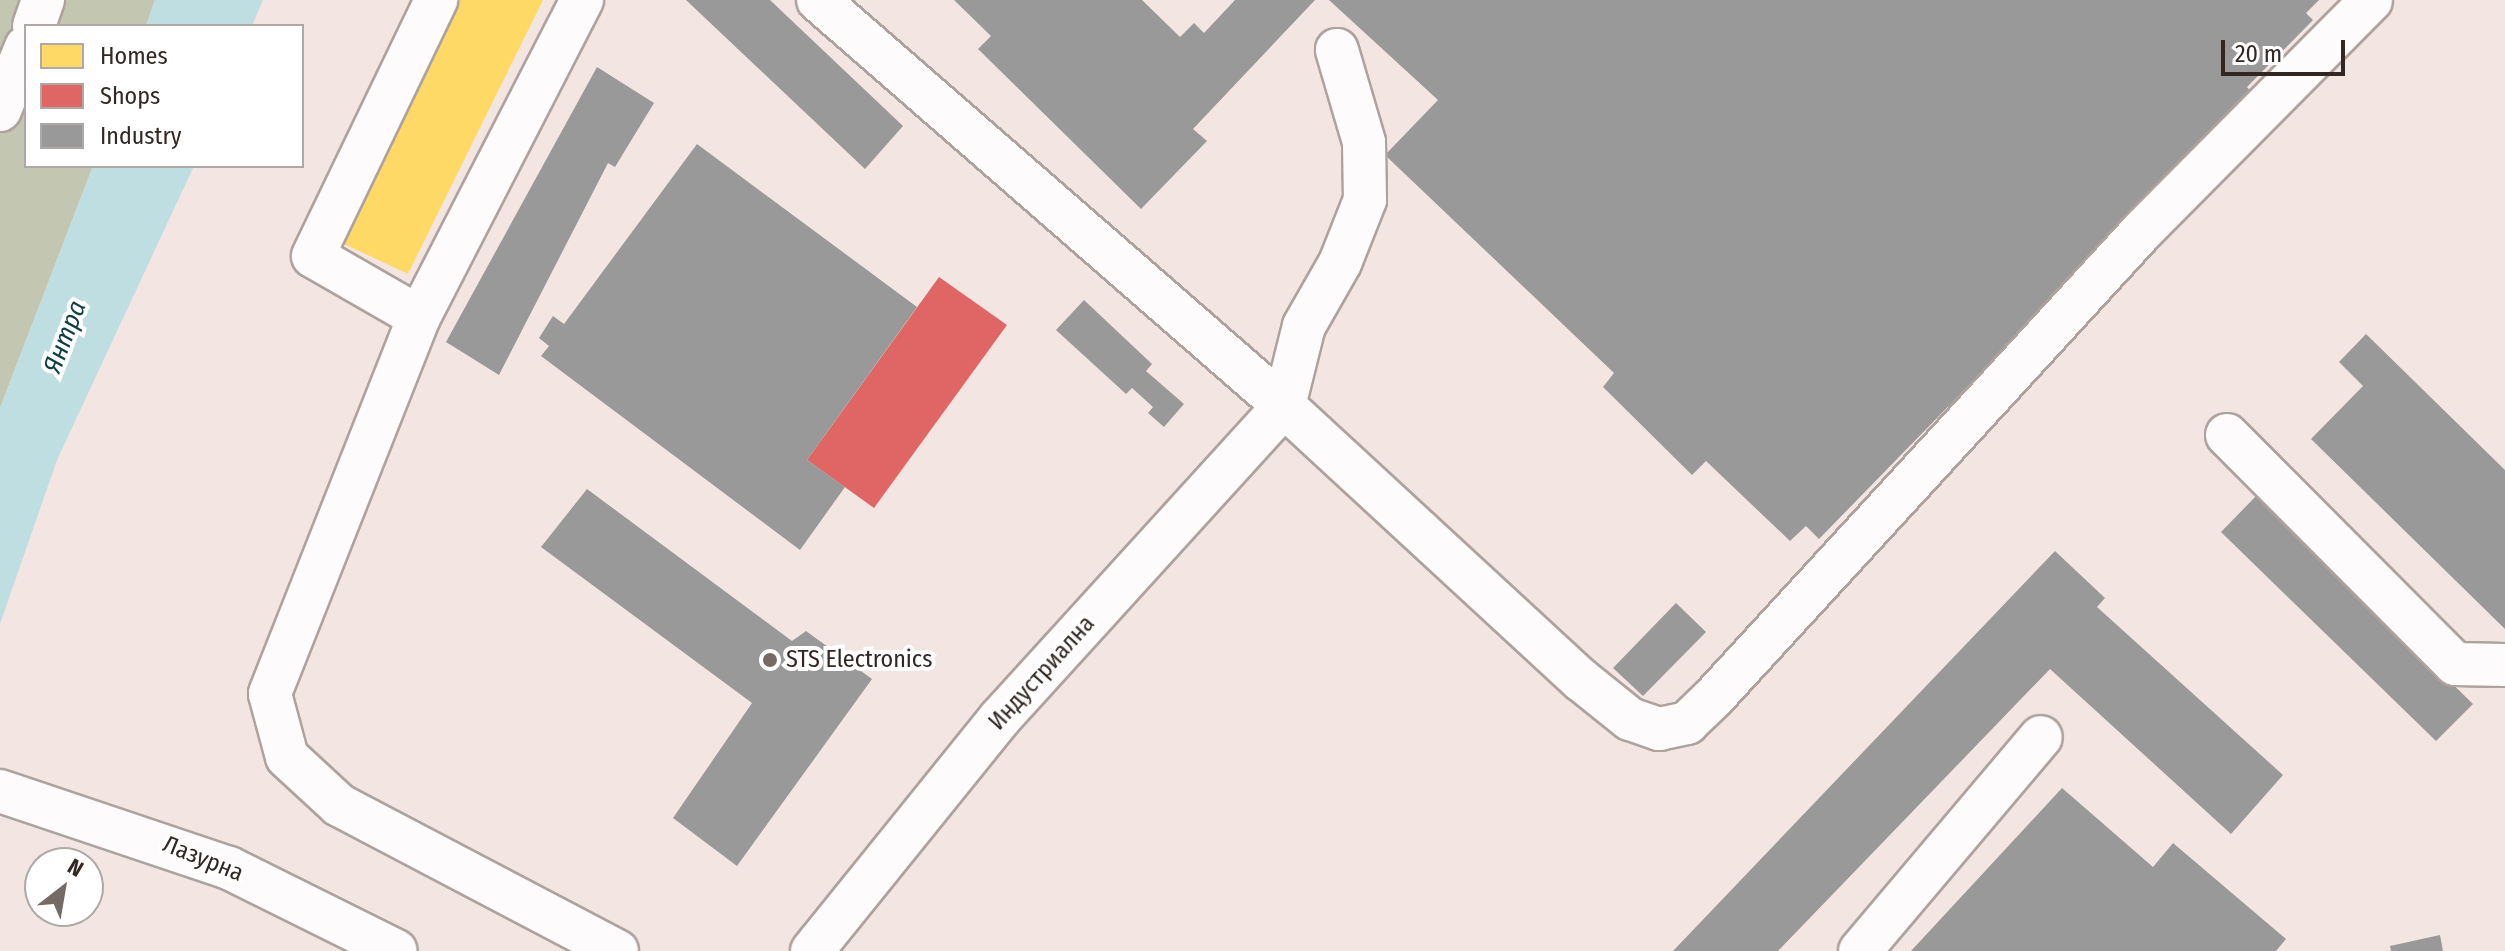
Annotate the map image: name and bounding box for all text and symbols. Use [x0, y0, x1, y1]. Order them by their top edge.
legend [24, 24, 304, 168]
scale bar [2225, 24, 2349, 74]
text: 20 m [2235, 40, 2282, 68]
text: Homes [100, 42, 168, 70]
text: Shops [100, 82, 160, 110]
text: Industry [100, 122, 182, 150]
water label: Янтра [37, 296, 93, 378]
street label: Индустриална [983, 610, 1101, 736]
place label: STS Electronics [786, 646, 932, 674]
marker: STS Electronics [761, 651, 779, 669]
street label: Лазурна [159, 830, 247, 888]
north arrow [24, 847, 104, 927]
text: N [63, 853, 88, 883]

